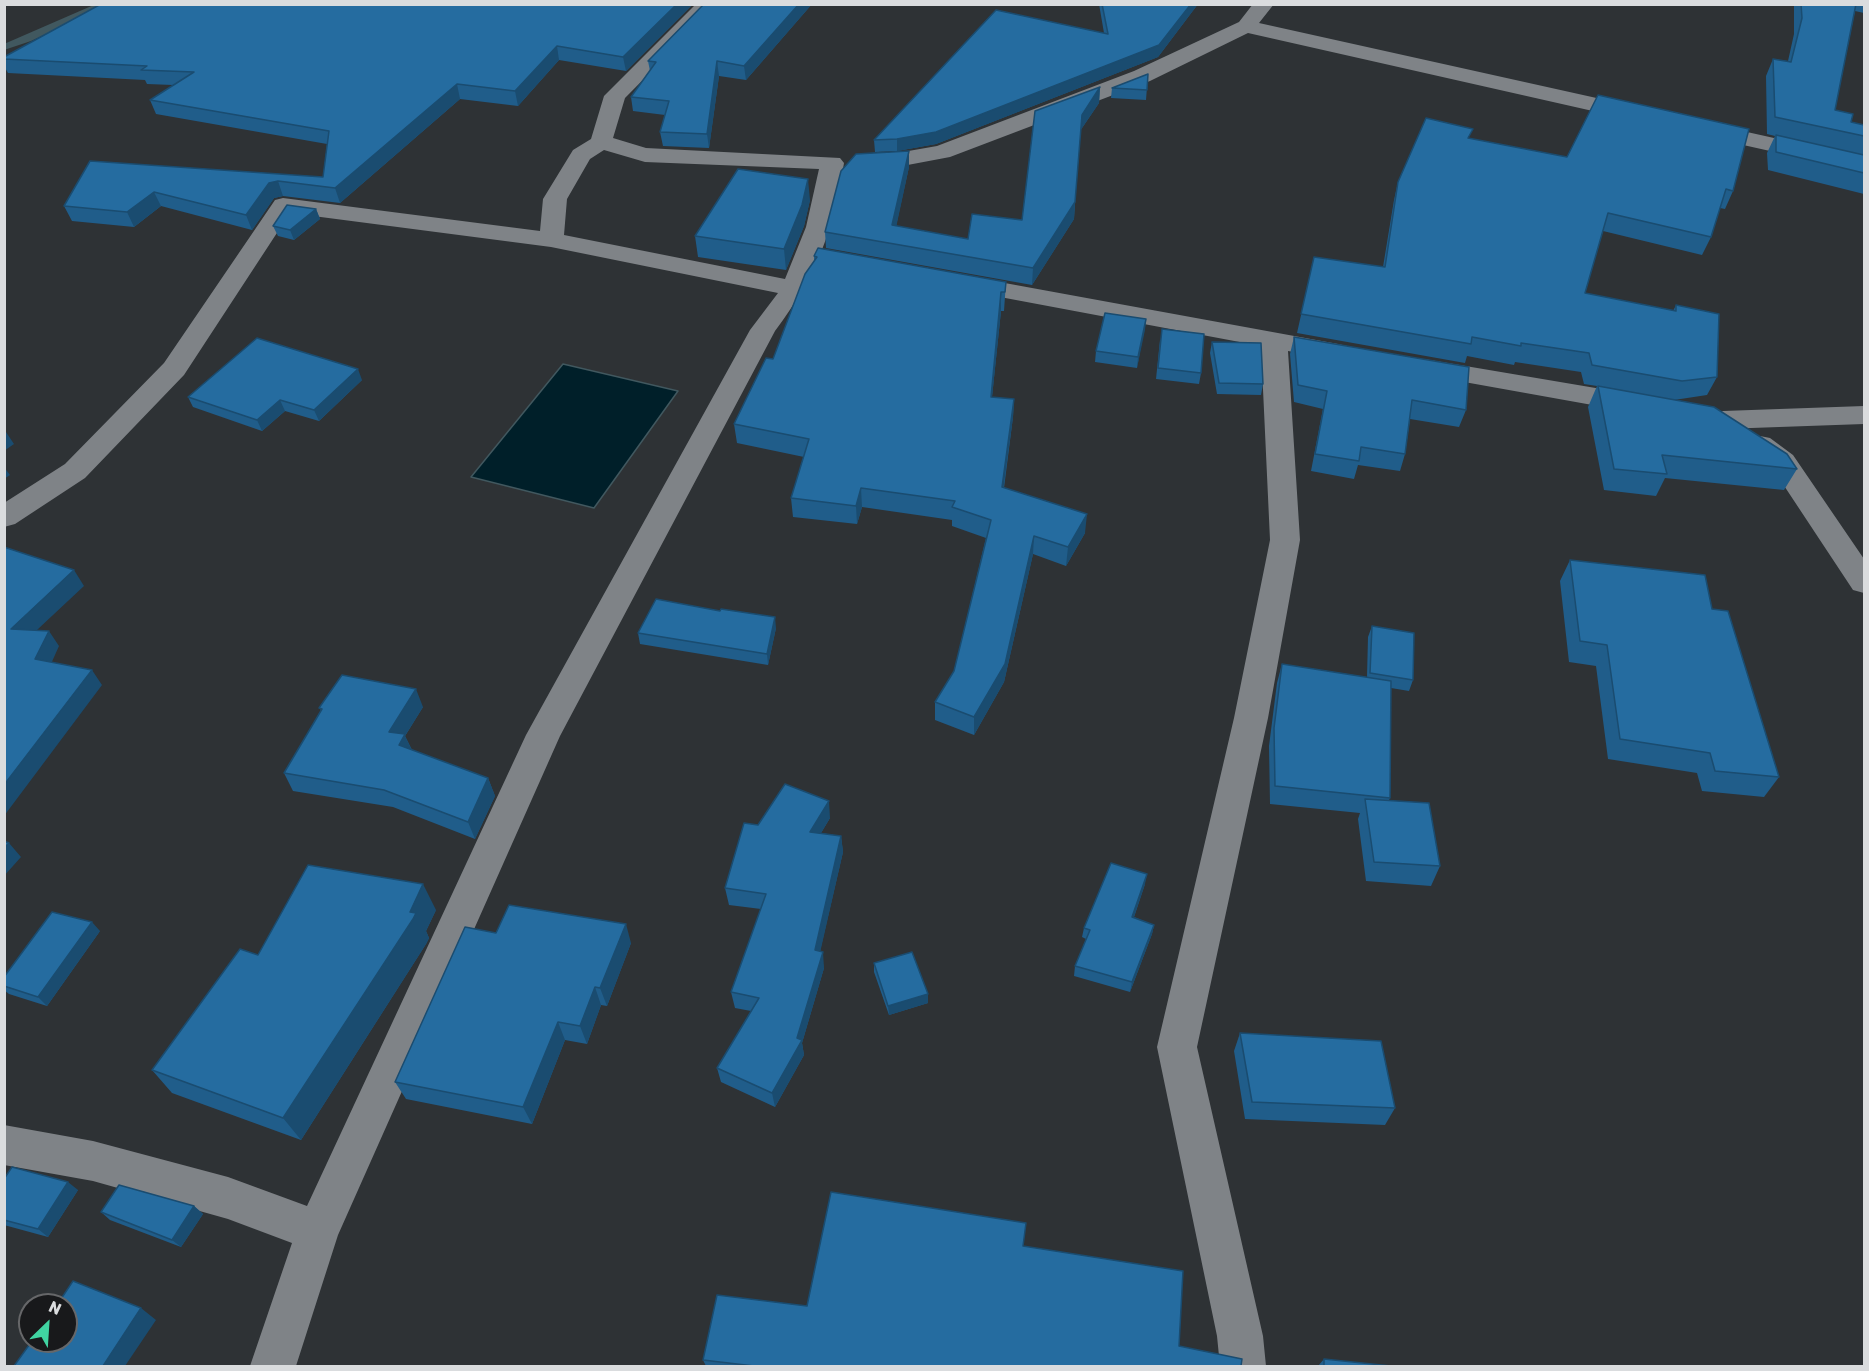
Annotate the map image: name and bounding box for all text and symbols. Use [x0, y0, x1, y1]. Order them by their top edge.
north arrow [18, 1293, 78, 1353]
text: N [46, 1297, 64, 1319]

